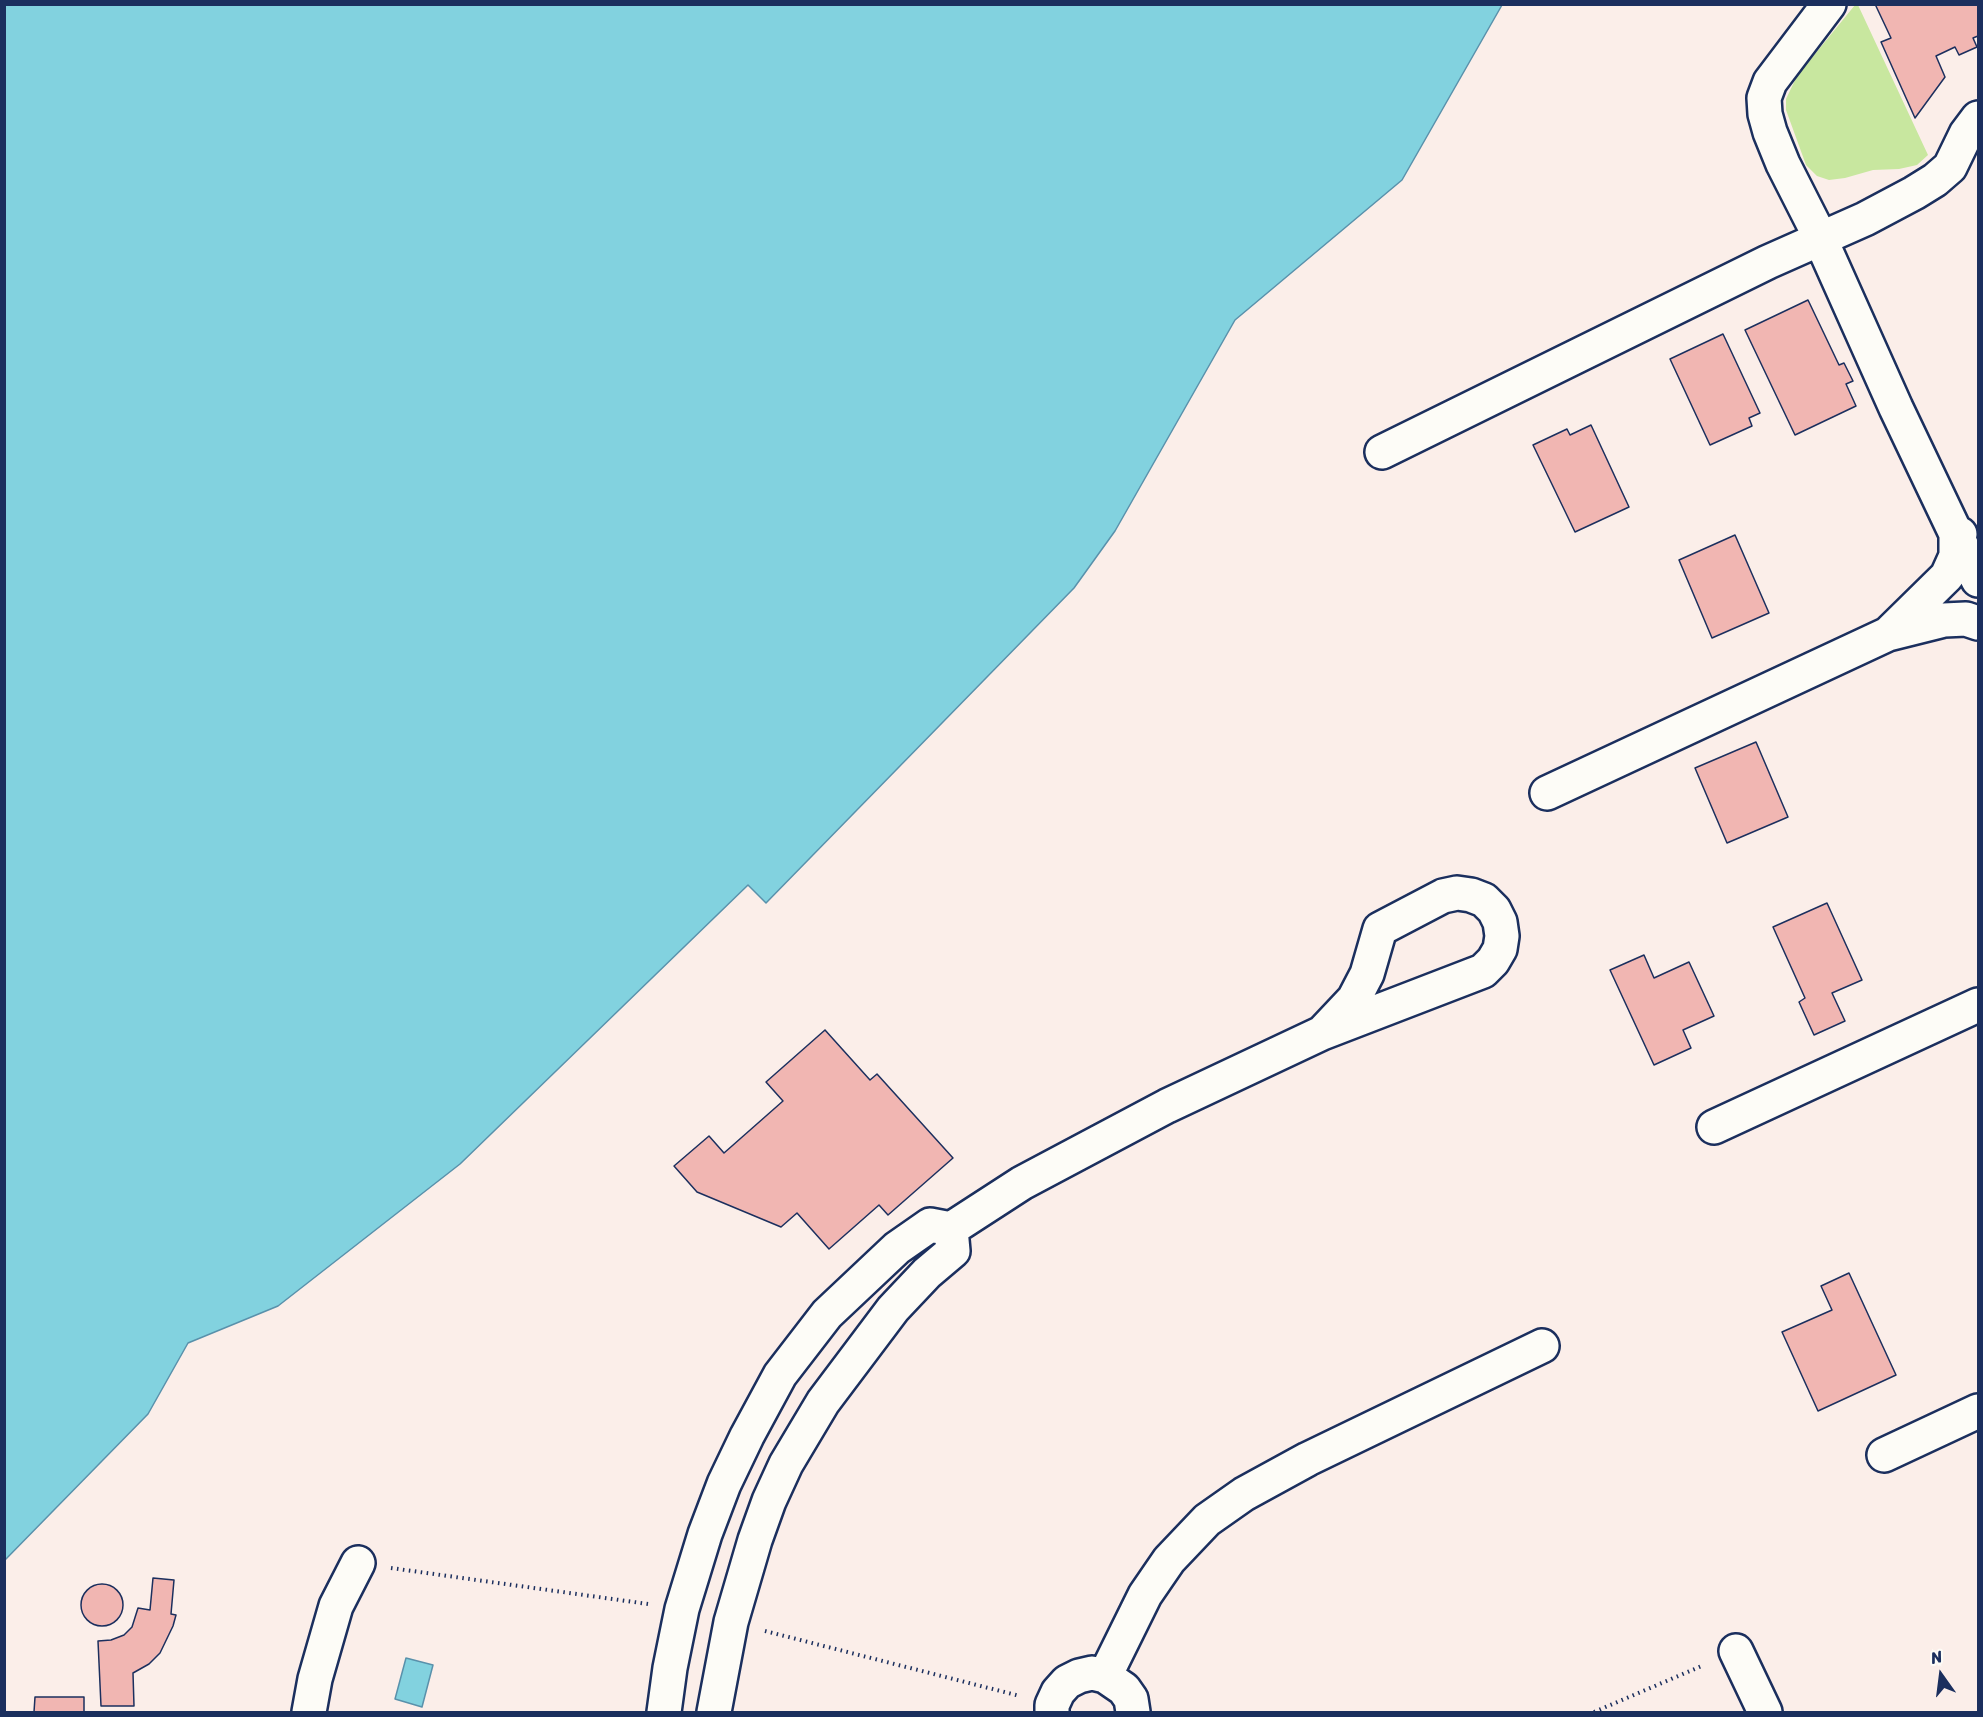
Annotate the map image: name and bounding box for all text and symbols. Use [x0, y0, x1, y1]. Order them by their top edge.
text: N [1928, 1642, 1945, 1672]
north arrow [1911, 1645, 1971, 1705]

